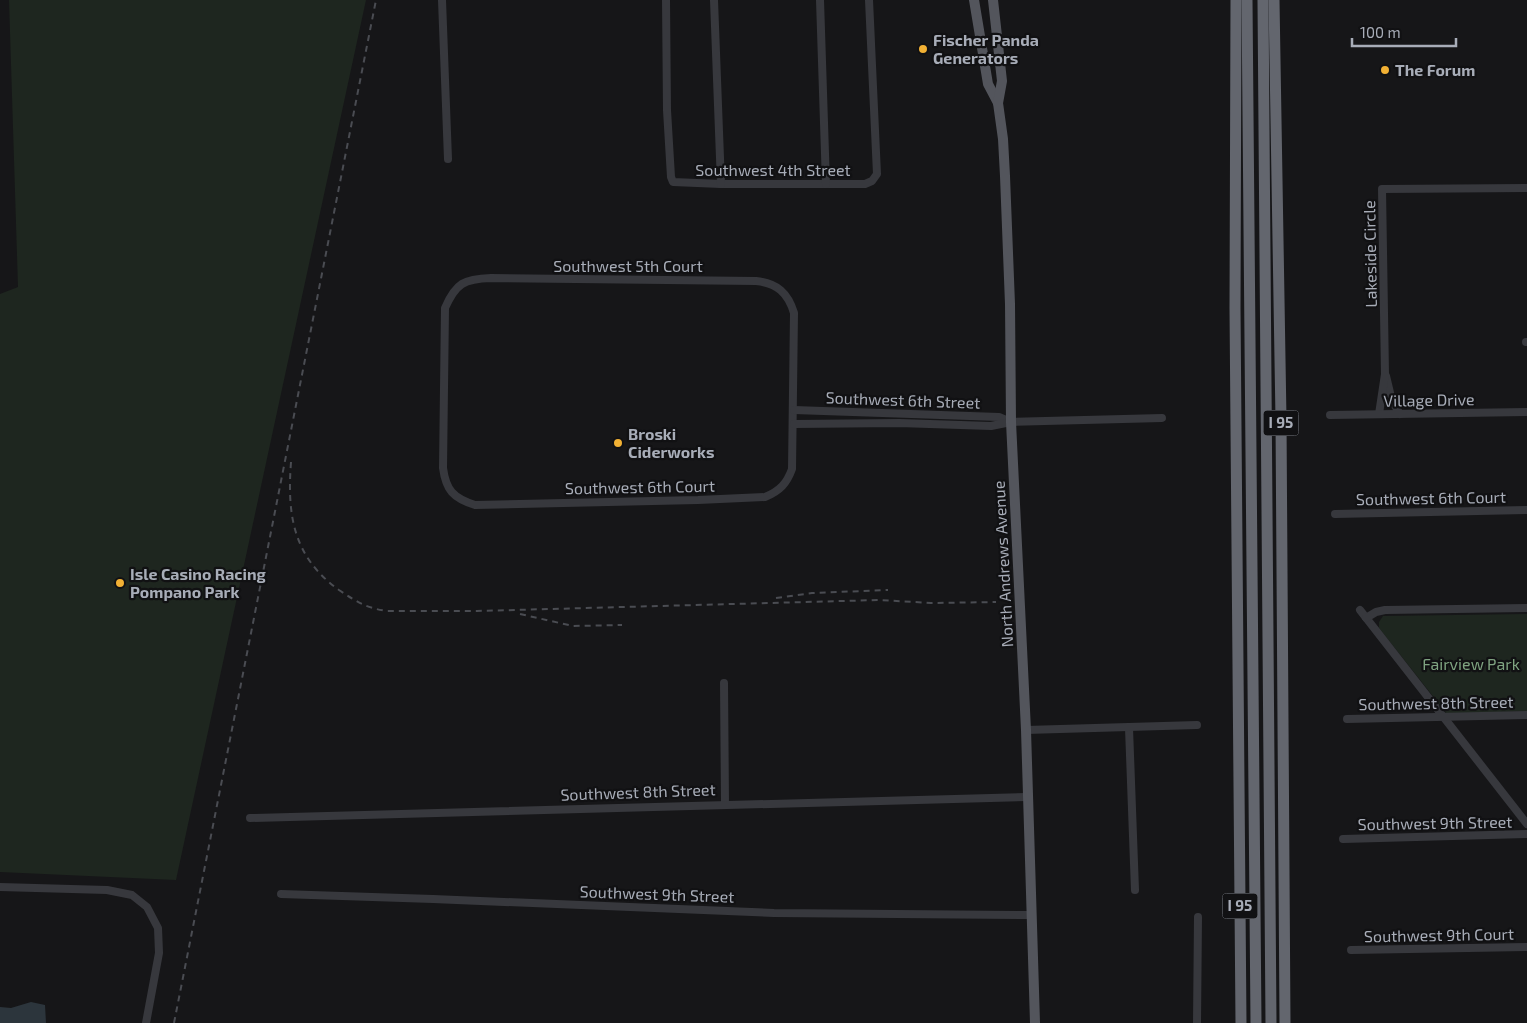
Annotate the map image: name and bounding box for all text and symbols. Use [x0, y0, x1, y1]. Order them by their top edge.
scale bar [1352, 15, 1456, 47]
text: 100 m [1360, 23, 1401, 41]
place label: Fischer Panda Generators [933, 30, 1039, 67]
marker: Fischer Panda Generators [917, 43, 929, 55]
place label: The Forum [1395, 60, 1475, 79]
marker: The Forum [1379, 64, 1391, 76]
street label: Southwest 4th Street [695, 160, 851, 179]
street label: Lakeside Circle [1359, 200, 1380, 308]
street label: Southwest 5th Court [553, 256, 703, 275]
street label: Southwest 6th Street [825, 387, 981, 412]
street label: Village Drive [1383, 389, 1475, 410]
road number: I 95 [1264, 410, 1298, 436]
place label: Broski Ciderworks [628, 424, 714, 461]
marker: Broski Ciderworks [612, 437, 624, 449]
street label: Southwest 6th Court [565, 476, 715, 497]
street label: North Andrews Avenue [989, 480, 1016, 648]
street label: Southwest 6th Court [1356, 487, 1506, 508]
place label: Isle Casino Racing Pompano Park [130, 564, 266, 601]
marker: Isle Casino Racing Pompano Park [114, 577, 126, 589]
park label: Fairview Park [1422, 654, 1520, 673]
street label: Southwest 8th Street [1358, 692, 1514, 713]
street label: Southwest 8th Street [560, 779, 716, 804]
street label: Southwest 9th Street [1357, 812, 1512, 833]
street label: Southwest 9th Street [579, 881, 735, 906]
road number: I 95 [1222, 894, 1258, 918]
street label: Southwest 9th Court [1364, 924, 1514, 945]

